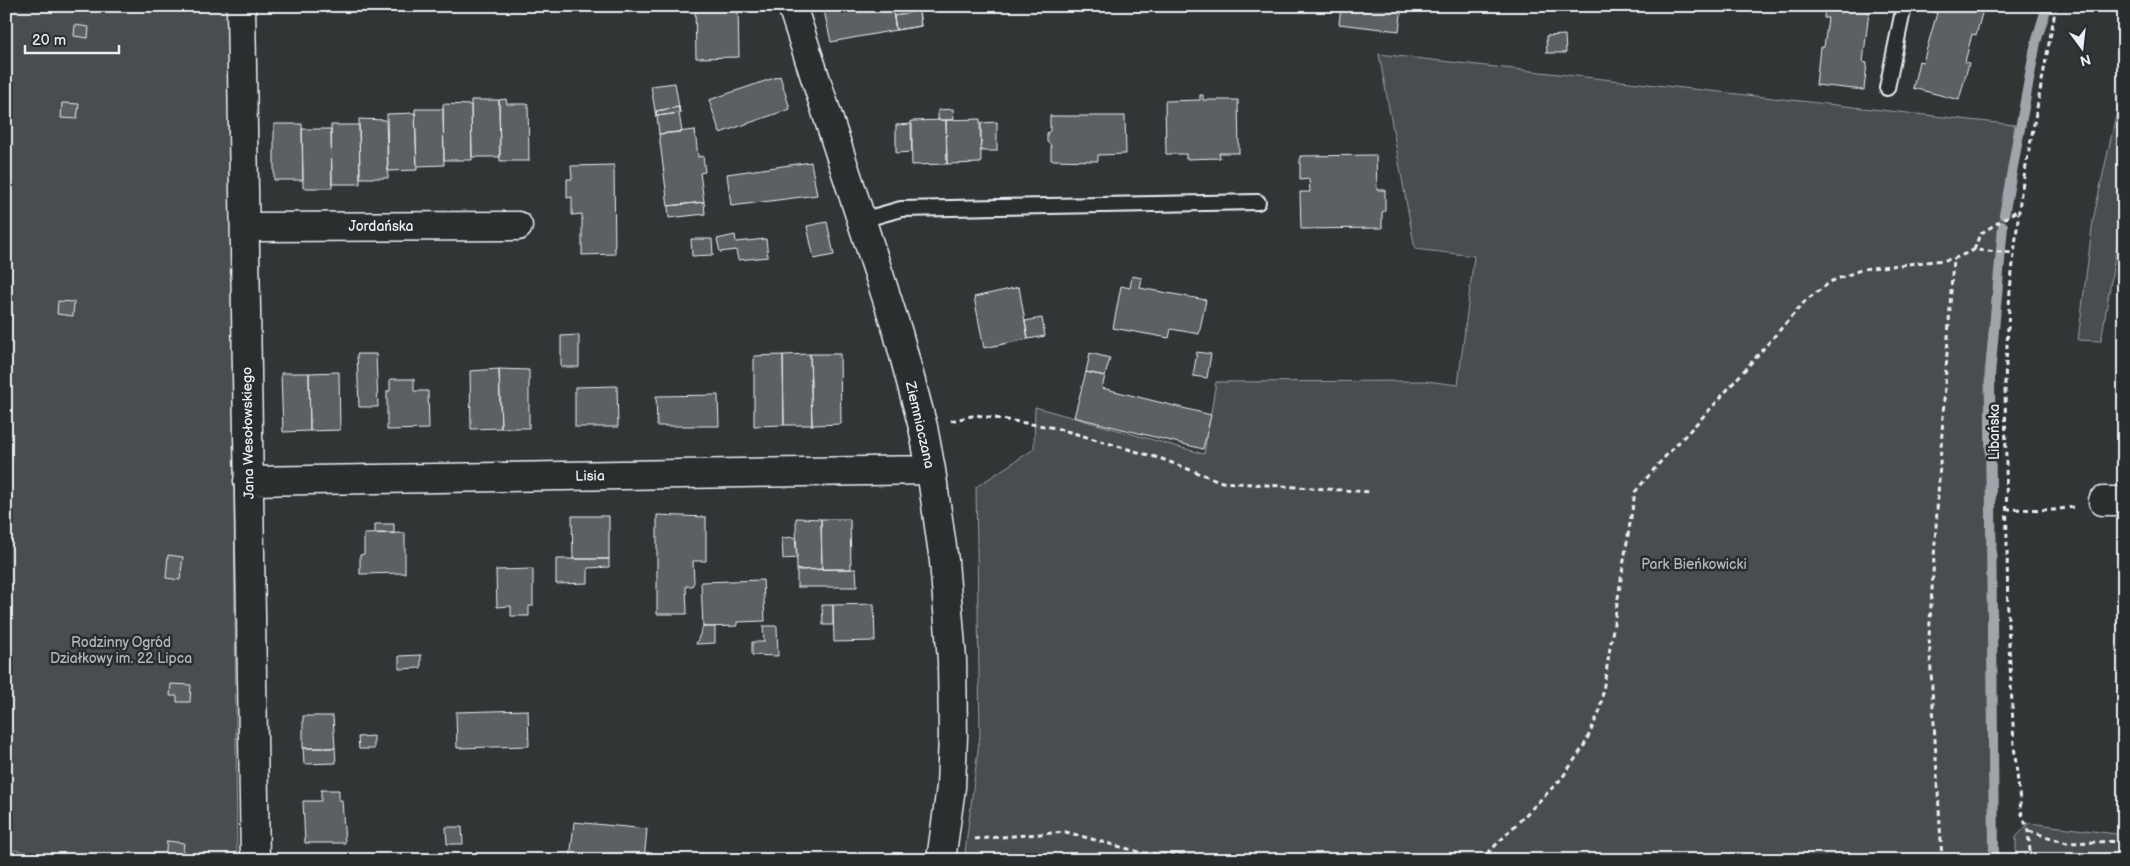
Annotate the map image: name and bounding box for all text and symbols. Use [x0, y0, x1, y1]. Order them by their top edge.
scale bar [25, 22, 119, 54]
north arrow [2058, 22, 2108, 72]
text: 20 m [32, 31, 66, 50]
text: N [2078, 51, 2093, 70]
street label: Jordańska [349, 218, 413, 235]
street label: Jana Wesołowskiego [238, 367, 258, 499]
street label: Ziemniaczana [902, 379, 938, 470]
street label: Libańska [1986, 404, 2003, 460]
street label: Lisia [575, 467, 605, 485]
park label: Park Bieńkowicki [1641, 556, 1747, 573]
park label: Rodzinny Ogród Działkowy im. 22 Lipca [50, 634, 192, 667]

